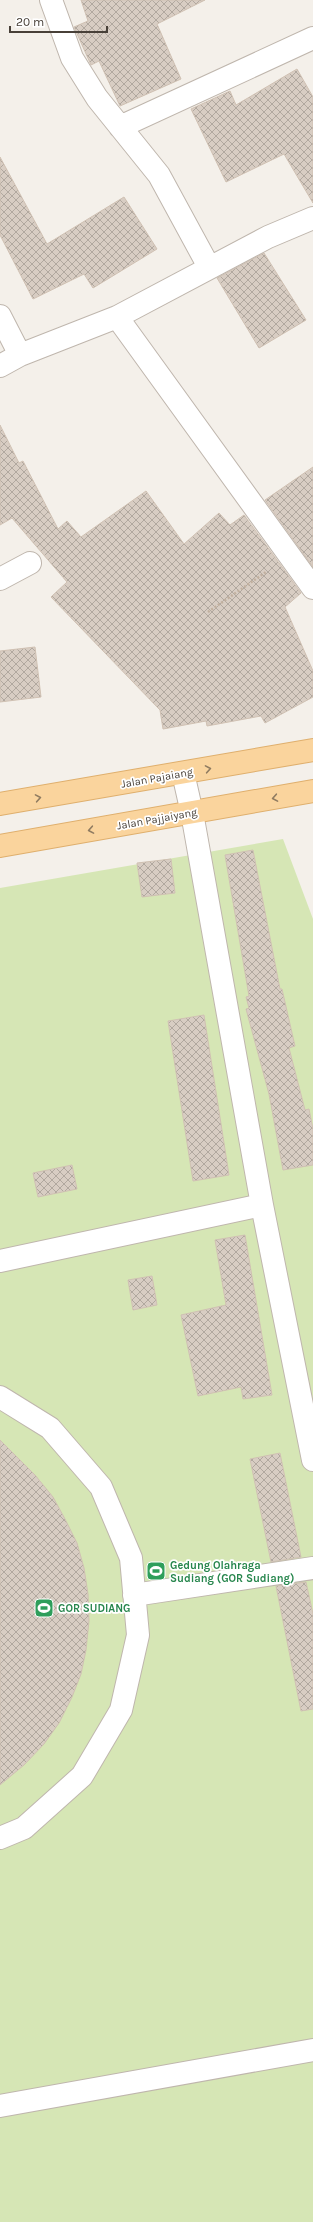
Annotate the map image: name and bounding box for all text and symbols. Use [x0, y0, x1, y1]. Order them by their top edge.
scale bar [10, 8, 107, 34]
text: 20 m [16, 15, 44, 29]
street label: Jalan Pajaiang [120, 765, 195, 791]
one-way arrow [205, 765, 211, 774]
one-way arrow [271, 793, 278, 802]
one-way arrow [35, 794, 42, 803]
street label: Jalan Pajjaiyang [116, 805, 199, 832]
one-way arrow [88, 825, 94, 834]
place label: Gedung Olahraga Sudiang (GOR Sudiang) [170, 1559, 294, 1585]
sports icon: Gedung Olahraga Sudiang (GOR Sudiang) [145, 1560, 167, 1582]
sports icon: GOR SUDIANG [33, 1597, 55, 1619]
place label: GOR SUDIANG [58, 1602, 131, 1615]

